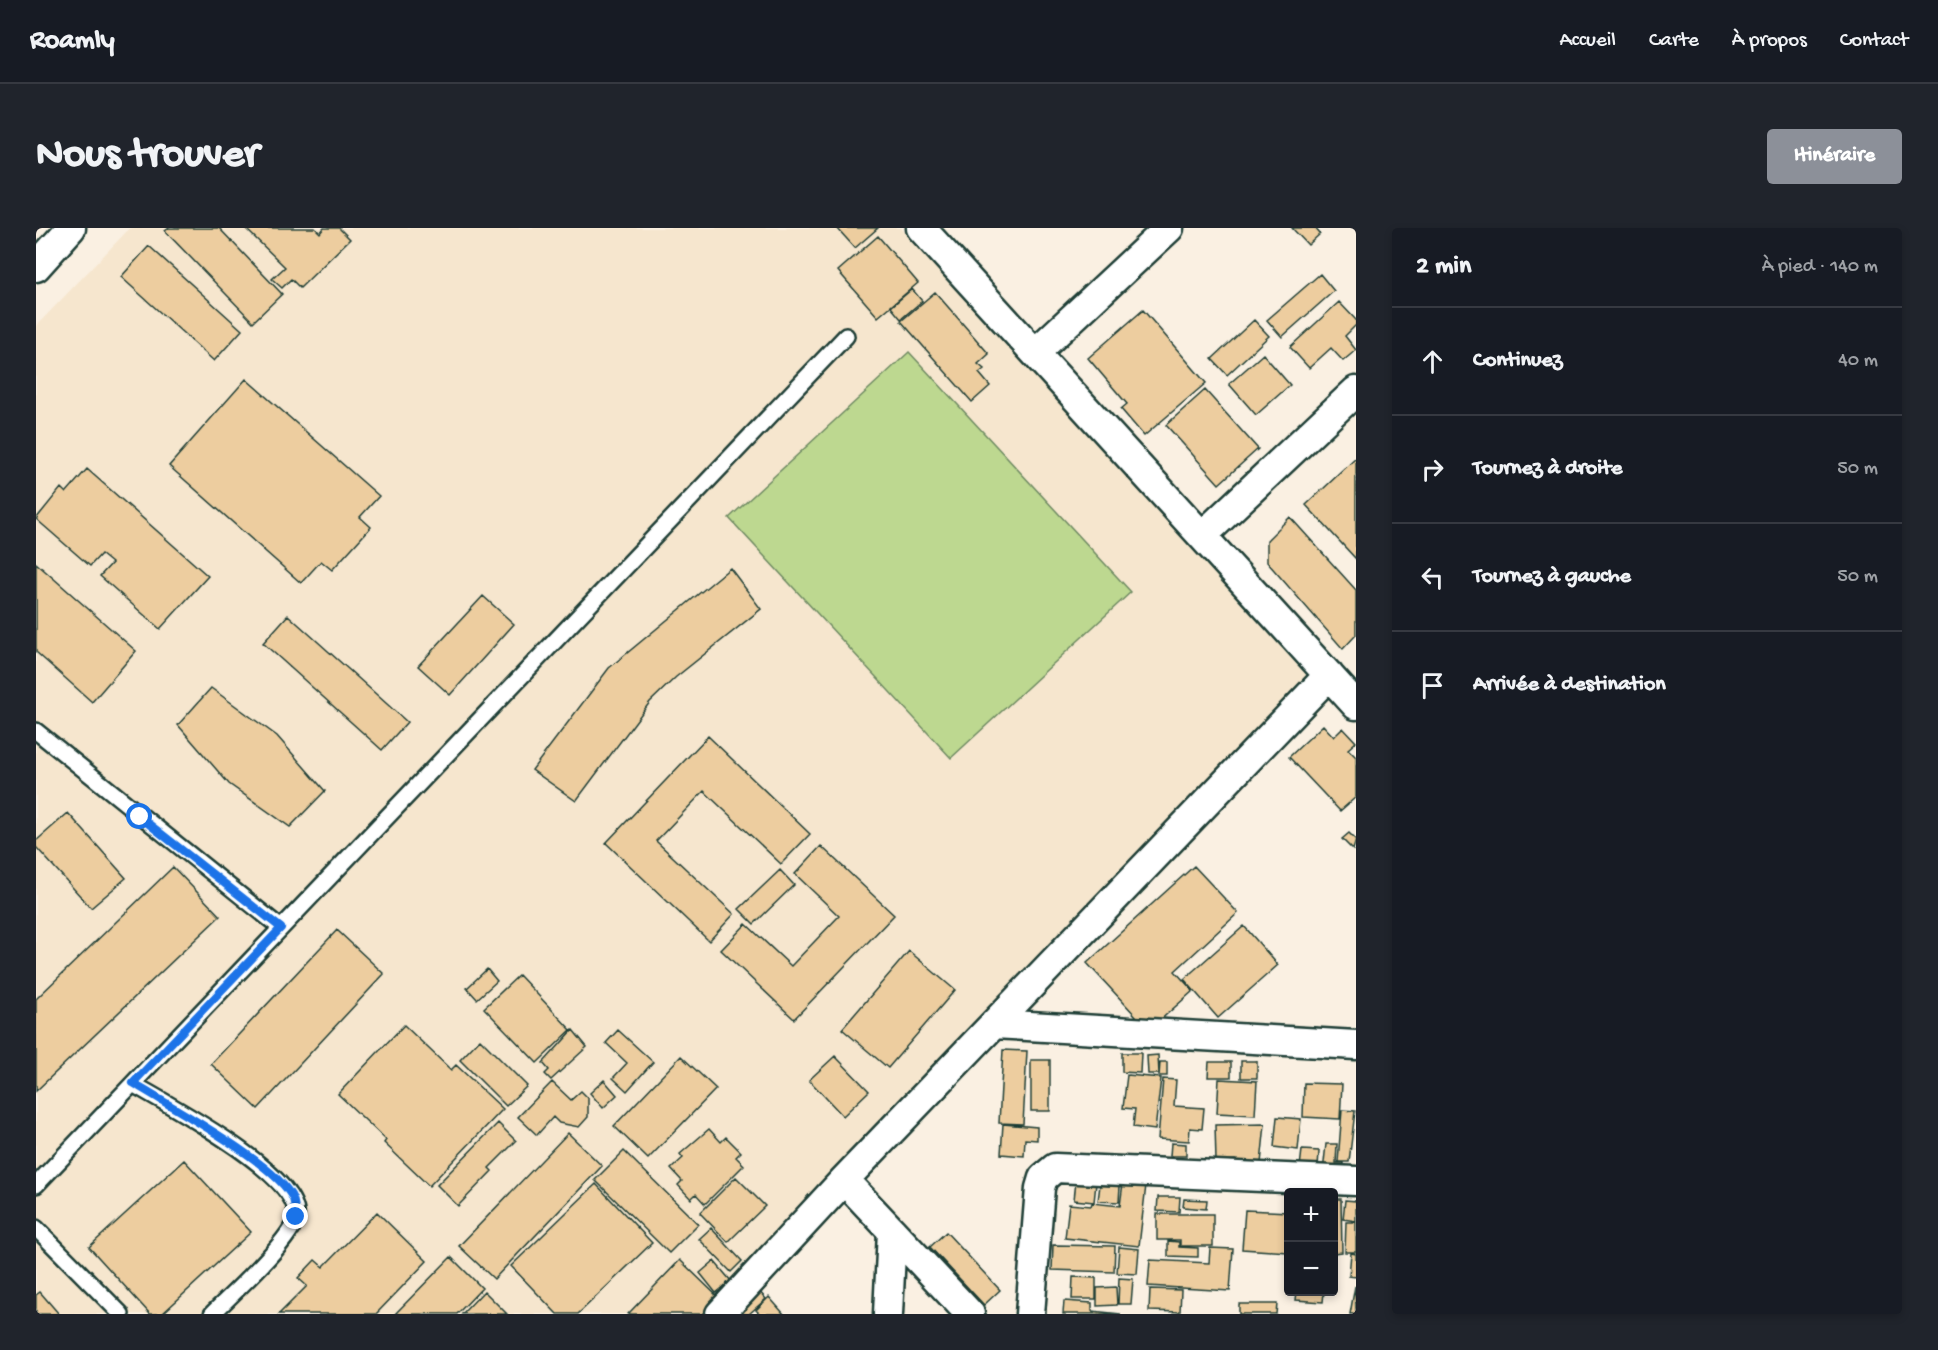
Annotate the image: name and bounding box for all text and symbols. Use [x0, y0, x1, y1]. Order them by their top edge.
text: Roamly [30, 25, 115, 58]
text: Accueil [1559, 29, 1616, 54]
text: Carte [1649, 29, 1699, 54]
text: À propos [1732, 29, 1807, 54]
text: Contact [1840, 29, 1908, 54]
button: Itinéraire [1767, 129, 1902, 184]
text: Nous trouver [36, 132, 259, 181]
text: 2 min [1416, 252, 1471, 283]
text: À pied · 140 m [1762, 256, 1878, 279]
icon: ahead [1416, 345, 1449, 378]
text: Continuez [1473, 348, 1562, 374]
text: 40 m [1838, 350, 1878, 373]
icon: right [1416, 453, 1449, 486]
text: Tournez à droite [1473, 456, 1622, 482]
text: 50 m [1837, 458, 1878, 481]
icon: left [1416, 561, 1449, 594]
text: Tournez à gauche [1473, 564, 1631, 590]
text: 50 m [1837, 566, 1878, 589]
icon: arrive [1416, 669, 1449, 702]
text: Arrivée à destination [1473, 672, 1666, 698]
route start [126, 803, 152, 829]
map controls [1284, 1188, 1338, 1296]
button: + [1284, 1188, 1338, 1242]
route end [282, 1203, 308, 1229]
button: − [1284, 1242, 1338, 1296]

